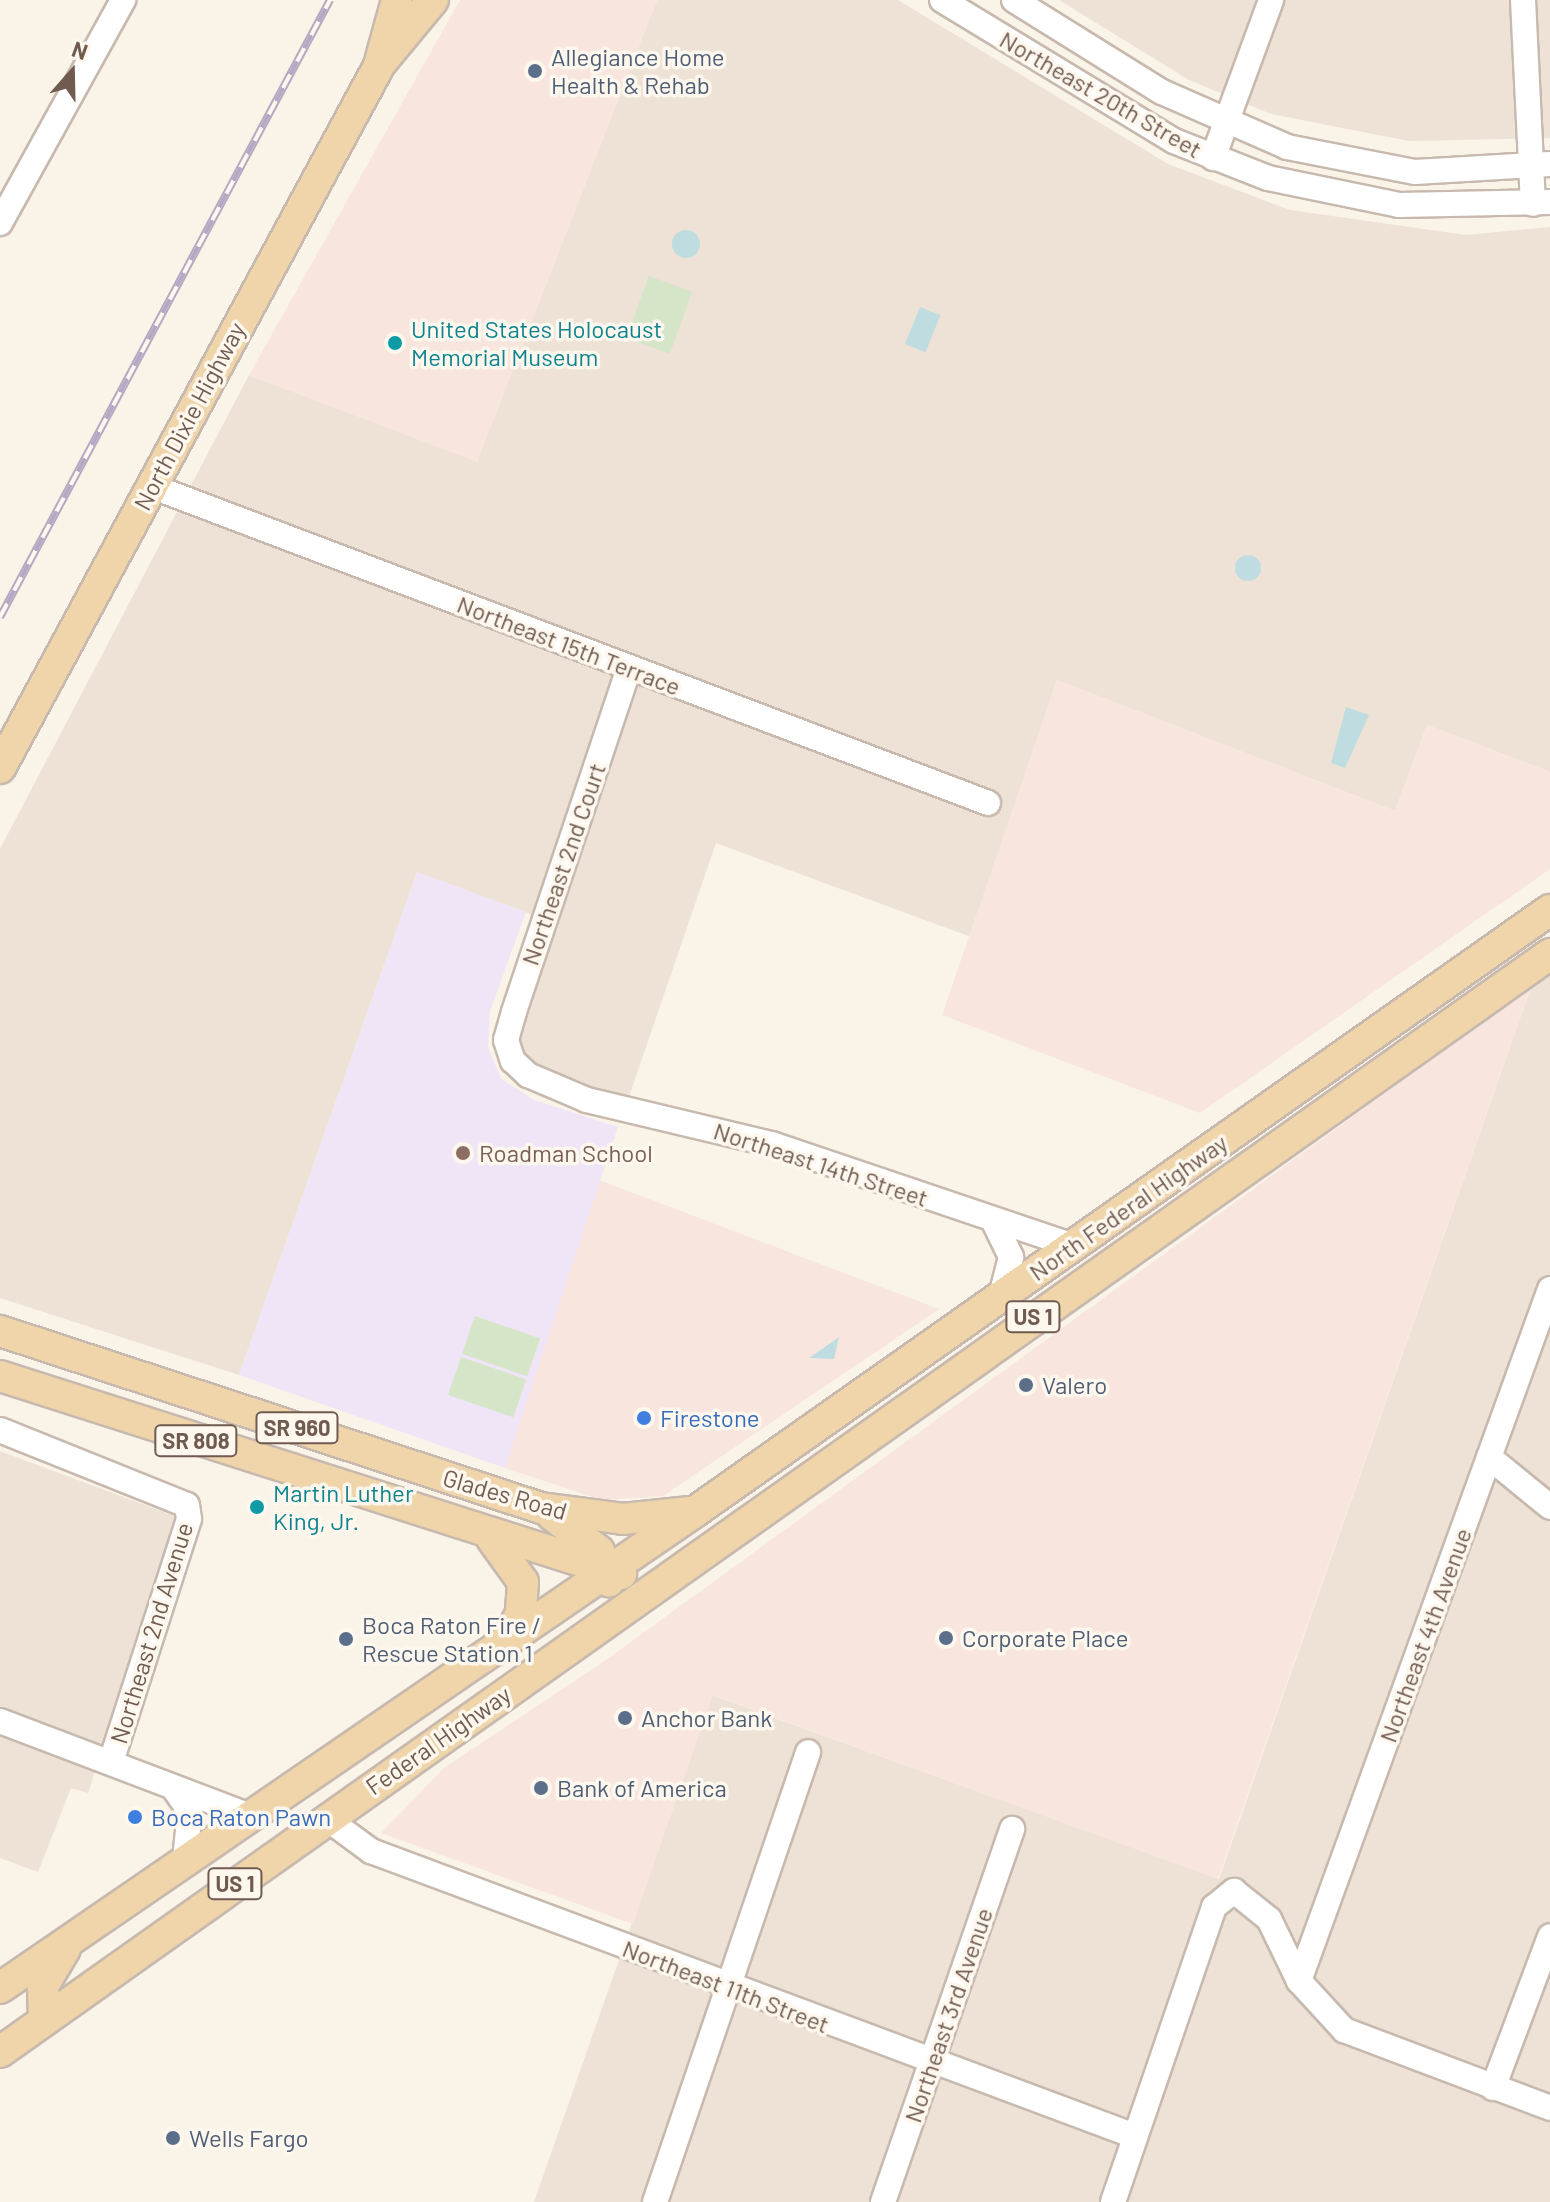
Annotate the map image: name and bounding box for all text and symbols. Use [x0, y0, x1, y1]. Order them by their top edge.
street label: Northeast 20th Street [995, 24, 1207, 164]
north arrow [32, 32, 112, 112]
text: N [69, 35, 92, 64]
place label: Allegiance Home Health & Rehab [551, 43, 725, 99]
marker: Allegiance Home Health & Rehab [526, 62, 544, 80]
place label: United States Holocaust Memorial Museum [411, 315, 662, 371]
street label: North Dixie Highway [127, 317, 251, 515]
marker: United States Holocaust Memorial Museum [386, 334, 404, 352]
street label: Northeast 15th Terrace [453, 589, 685, 701]
street label: Northeast 2nd Court [515, 759, 611, 969]
street label: Northeast 14th Street [710, 1116, 932, 1212]
street label: North Federal Highway [1023, 1128, 1233, 1286]
place label: Roadman School [479, 1139, 653, 1167]
marker: Roadman School [454, 1144, 472, 1162]
road number: US 1 [1005, 1299, 1061, 1335]
place label: Valero [1042, 1371, 1107, 1399]
marker: Valero [1017, 1376, 1035, 1394]
place label: Firestone [660, 1404, 759, 1432]
marker: Firestone [635, 1409, 653, 1427]
road number: SR 960 [255, 1410, 339, 1446]
road number: SR 808 [154, 1423, 238, 1459]
street label: Glades Road [440, 1463, 570, 1525]
place label: Martin Luther King, Jr. [273, 1479, 414, 1535]
marker: Martin Luther King, Jr. [248, 1498, 266, 1516]
street label: Northeast 2nd Avenue [104, 1519, 198, 1747]
street label: Northeast 4th Avenue [1373, 1524, 1477, 1746]
place label: Boca Raton Fire / Rescue Station 1 [362, 1611, 541, 1667]
place label: Corporate Place [962, 1624, 1129, 1652]
marker: Corporate Place [937, 1629, 955, 1647]
marker: Boca Raton Fire / Rescue Station 1 [337, 1630, 355, 1648]
street label: Federal Highway [360, 1679, 516, 1801]
place label: Anchor Bank [641, 1704, 772, 1732]
marker: Anchor Bank [616, 1709, 634, 1727]
place label: Bank of America [557, 1774, 727, 1802]
marker: Bank of America [532, 1779, 550, 1797]
place label: Boca Raton Pawn [151, 1803, 331, 1831]
marker: Boca Raton Pawn [126, 1808, 144, 1826]
road number: US 1 [207, 1866, 263, 1902]
street label: Northeast 3rd Avenue [898, 1904, 998, 2126]
street label: Northeast 11th Street [619, 1933, 833, 2039]
place label: Wells Fargo [189, 2124, 309, 2152]
marker: Wells Fargo [164, 2129, 182, 2147]

